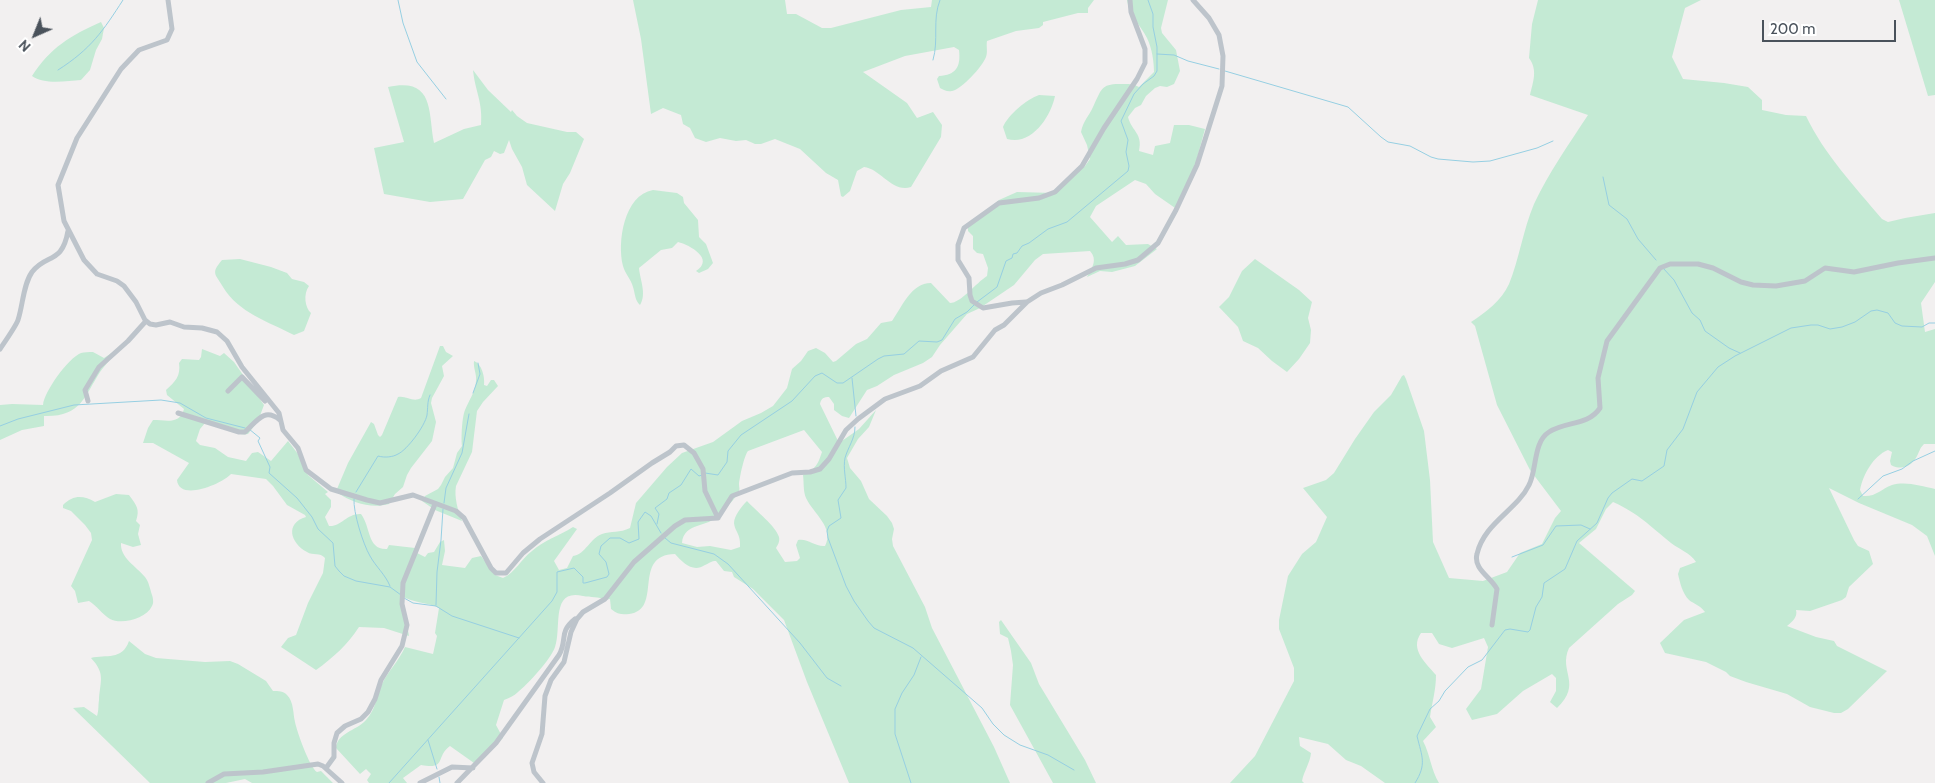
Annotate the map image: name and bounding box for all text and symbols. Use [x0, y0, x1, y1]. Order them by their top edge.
north arrow [10, 10, 60, 60]
scale bar [1765, 10, 1899, 42]
text: 200 m [1770, 20, 1815, 38]
text: N [15, 36, 34, 56]

